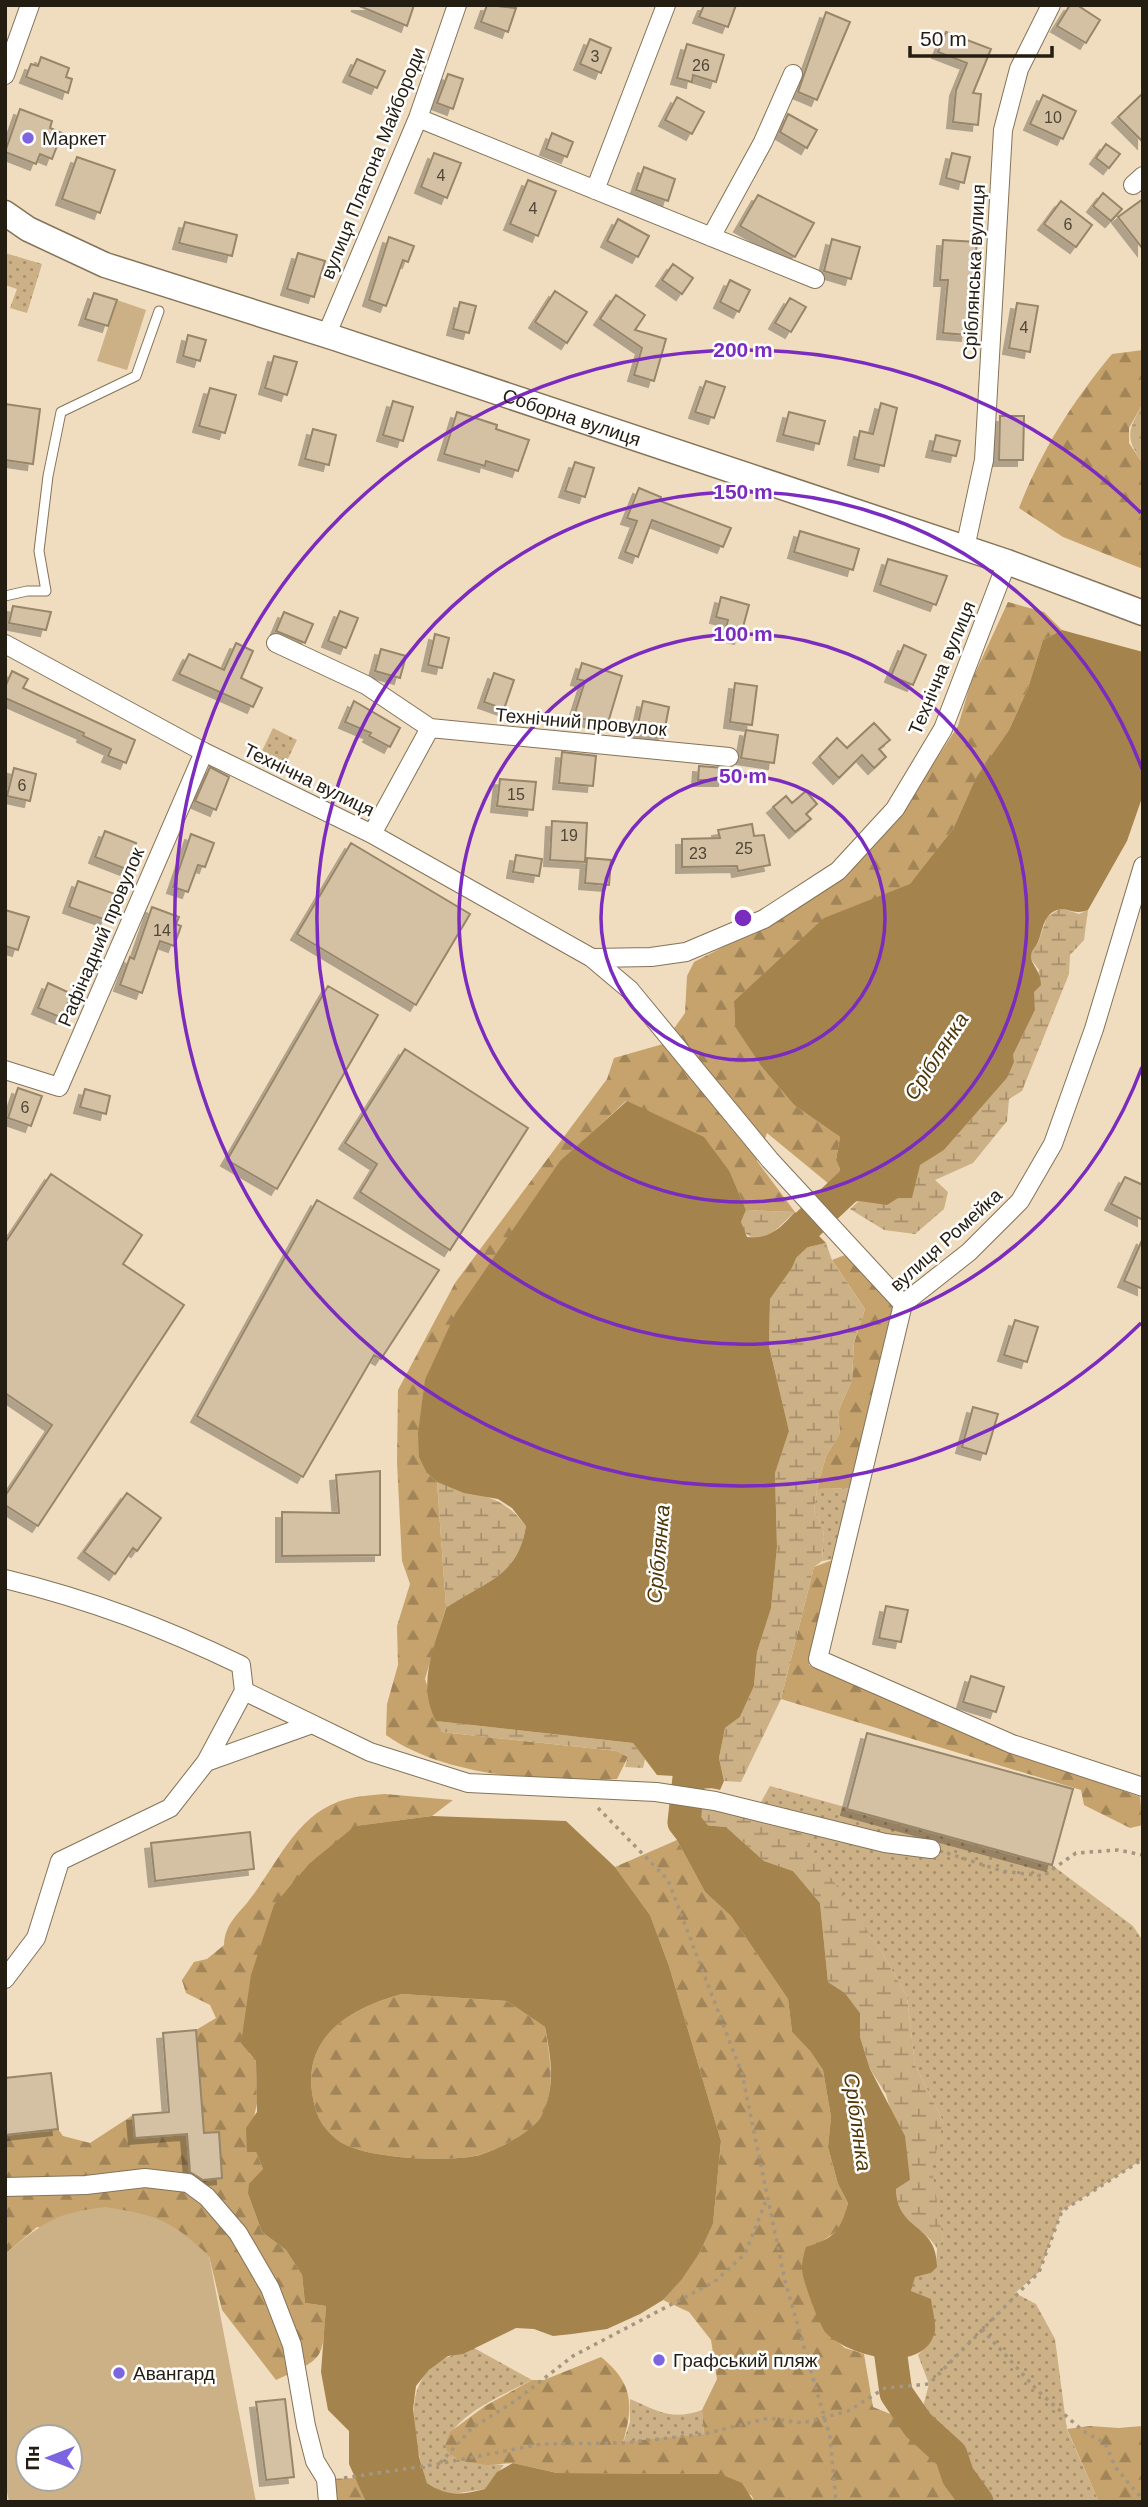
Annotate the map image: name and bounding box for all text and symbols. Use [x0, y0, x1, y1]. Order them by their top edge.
scale bar [910, 14, 1052, 58]
text: 50 m [920, 27, 967, 50]
street label: вулиця Платона Майбороди [317, 44, 429, 282]
house number: 3 [591, 48, 600, 65]
house number: 26 [692, 57, 710, 74]
house number: 10 [1044, 109, 1062, 126]
place label: Маркет [42, 128, 107, 149]
marker: Маркет [20, 130, 36, 146]
house number: 4 [437, 167, 446, 184]
street label: Сріблянська вулиця [959, 184, 989, 360]
house number: 4 [529, 200, 538, 217]
house number: 6 [1064, 216, 1073, 233]
house number: 4 [1020, 319, 1029, 336]
text: 200 m [713, 338, 773, 361]
street label: Соборна вулиця [500, 384, 644, 450]
text: 150 m [713, 480, 773, 503]
street label: Технічна вулиця [904, 598, 980, 738]
text: 100 m [713, 622, 773, 645]
street label: Технічний провулок [494, 704, 668, 740]
street label: Технічна вулиця [240, 739, 378, 821]
text: 50 m [719, 764, 767, 787]
house number: 6 [18, 777, 27, 794]
house number: 15 [507, 786, 525, 803]
house number: 19 [560, 827, 578, 844]
house number: 25 [735, 840, 753, 857]
street label: Рафінадний провулок [54, 844, 148, 1029]
house number: 23 [689, 845, 707, 862]
centre of rings [731, 906, 755, 930]
house number: 14 [153, 922, 171, 939]
water label: Сріблянка [899, 1008, 973, 1104]
house number: 6 [21, 1099, 30, 1116]
street label: вулиця Ромейка [886, 1184, 1006, 1296]
water label: Сріблянка [642, 1504, 674, 1604]
water label: Сріблянка [840, 2071, 876, 2173]
place label: Графський пляж [673, 2350, 818, 2371]
marker: Графський пляж [651, 2352, 667, 2368]
place label: Авангард [133, 2363, 215, 2384]
marker: Авангард [111, 2365, 127, 2381]
north arrow [14, 2423, 84, 2493]
text: Пн [22, 2445, 43, 2471]

